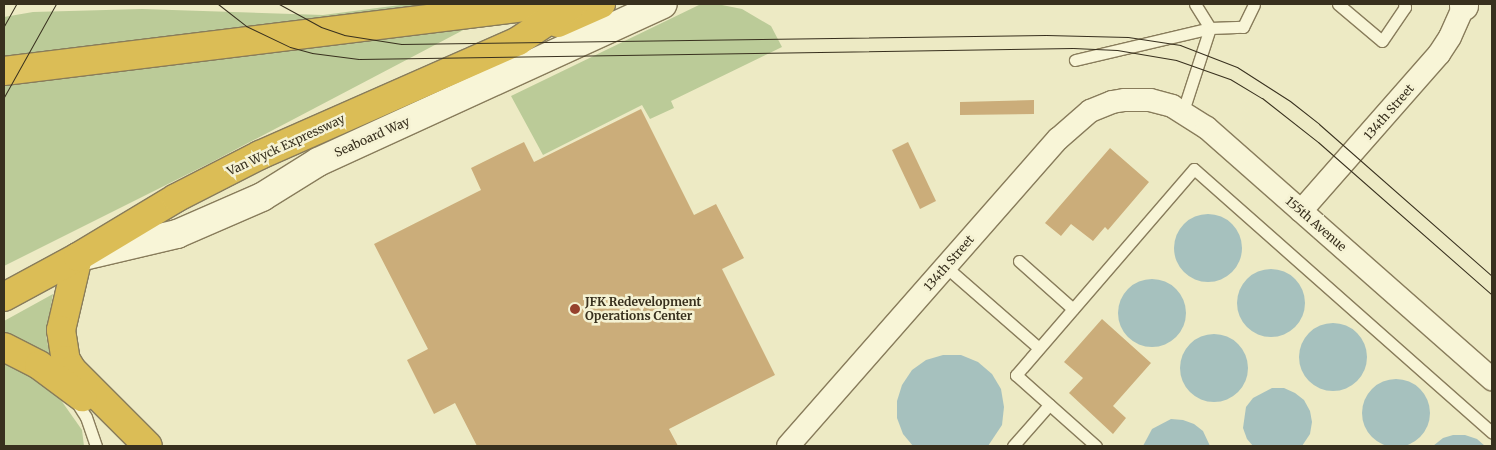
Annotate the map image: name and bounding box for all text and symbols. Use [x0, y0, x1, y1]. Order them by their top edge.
street label: 134th Street [1361, 81, 1417, 143]
street label: Van Wyck Expressway [225, 111, 347, 179]
street label: Seaboard Way [332, 114, 412, 160]
street label: 155th Avenue [1283, 194, 1349, 254]
street label: 134th Street [921, 232, 977, 294]
place label: JFK Redevelopment Operations Center [585, 295, 701, 323]
marker: JFK Redevelopment Operations Center [569, 303, 581, 315]

